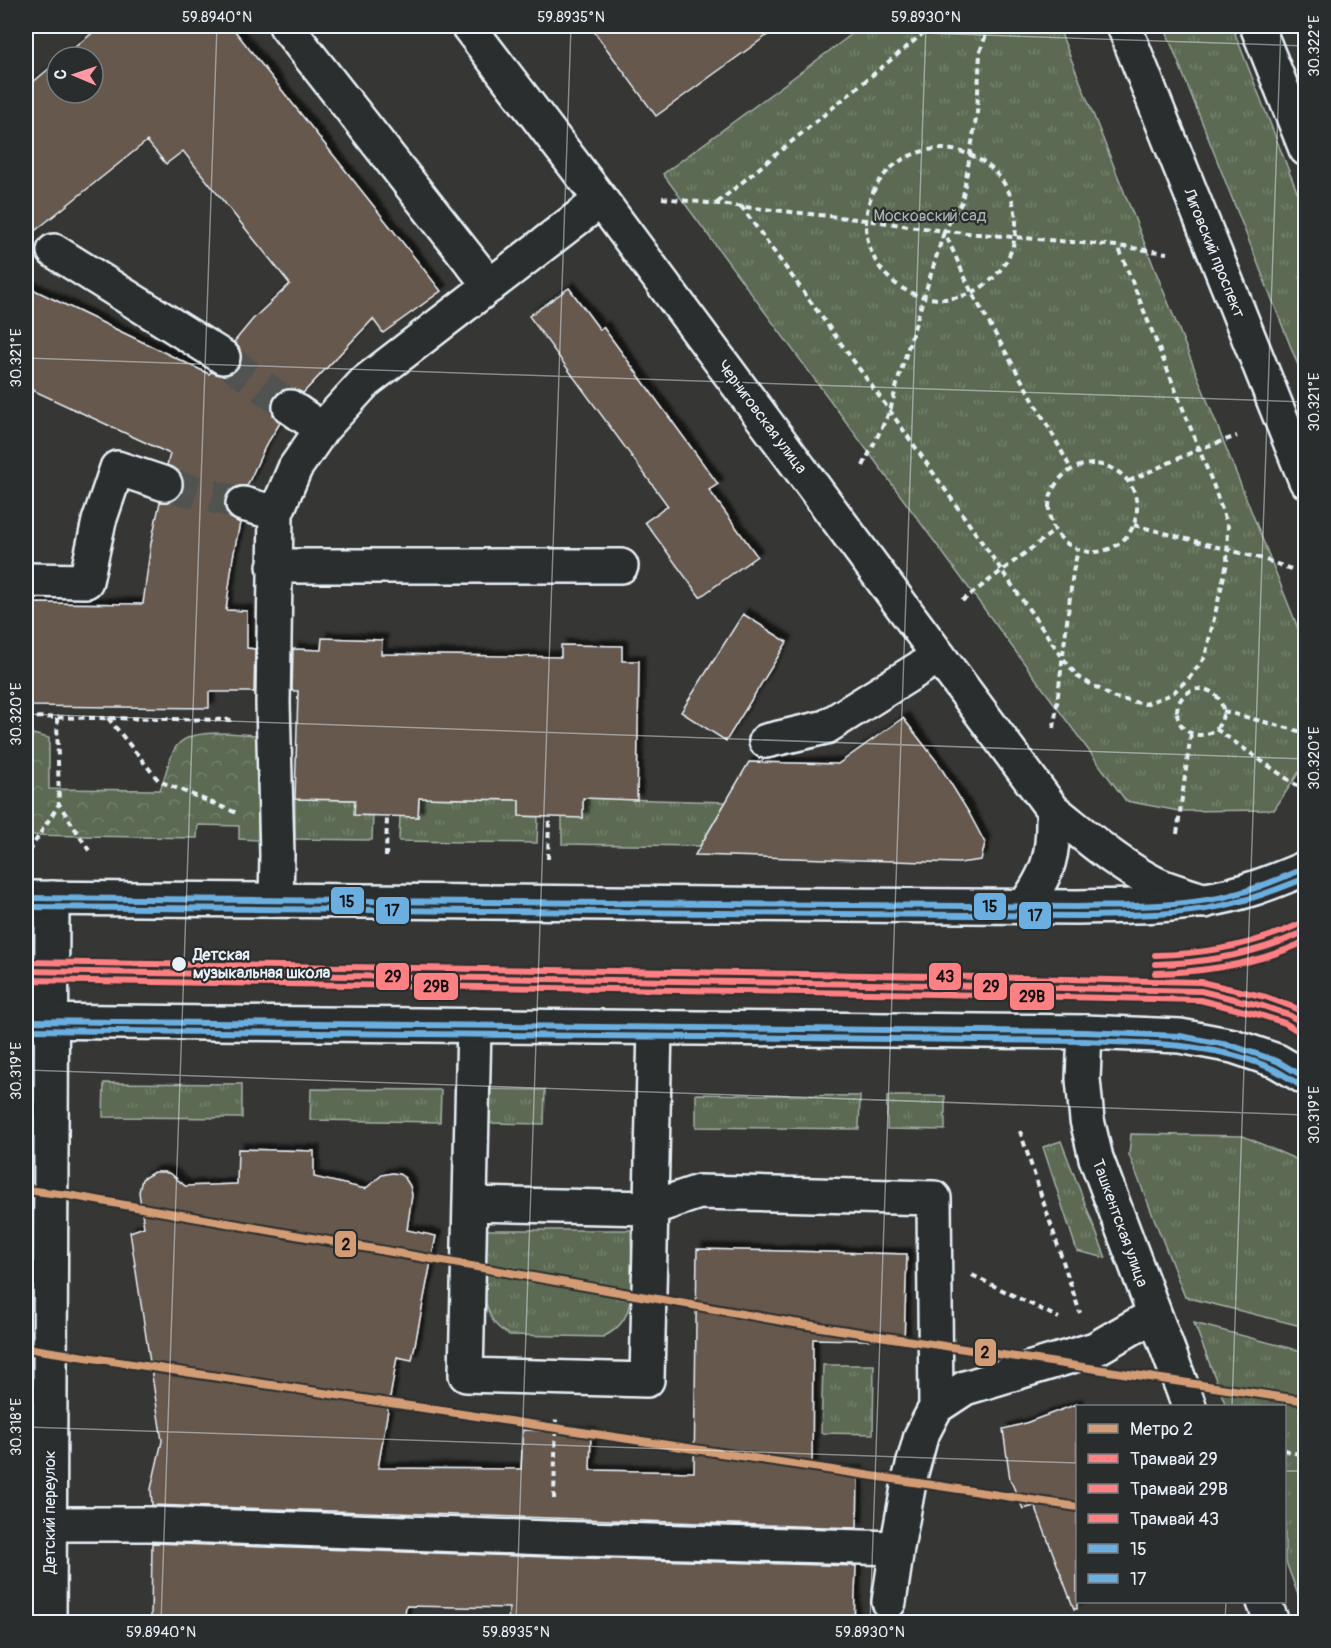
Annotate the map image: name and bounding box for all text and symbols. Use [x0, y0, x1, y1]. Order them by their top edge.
text: 59.8940°N [182, 8, 252, 27]
text: 59.8935°N [537, 8, 605, 27]
text: 59.8930°N [891, 8, 961, 27]
text: 30.322°E [1305, 15, 1324, 77]
north arrow [45, 45, 105, 105]
text: С [51, 69, 71, 80]
street label: Лиговский проспект [1178, 184, 1249, 321]
park label: Московский сад [874, 206, 987, 226]
text: 30.321°E [7, 328, 26, 387]
street label: Черниговская улица [713, 356, 811, 478]
text: 30.321°E [1305, 372, 1324, 431]
text: 30.320°E [7, 682, 26, 746]
text: 30.320°E [1305, 726, 1324, 790]
line badge: 15 [330, 886, 365, 915]
text: 15 [340, 892, 355, 912]
line badge: 15 [973, 892, 1007, 921]
line badge: 17 [375, 896, 410, 925]
text: 15 [983, 897, 998, 917]
text: 17 [385, 901, 400, 921]
line badge: 17 [1018, 901, 1052, 930]
text: 17 [1028, 906, 1043, 926]
place label: Детская музыкальная школа [192, 945, 331, 983]
marker: Детская музыкальная школа [170, 955, 188, 973]
line badge: 29 [375, 962, 410, 991]
line badge: 43 [928, 962, 962, 991]
text: 29 [384, 967, 402, 987]
text: 43 [936, 967, 954, 987]
line badge: 29В [413, 972, 459, 1001]
line badge: 29 [973, 972, 1008, 1001]
text: 29В [423, 977, 449, 997]
text: 29 [982, 977, 1000, 997]
line badge: 29В [1009, 982, 1055, 1011]
text: 29В [1019, 987, 1045, 1007]
text: 30.319°E [7, 1042, 26, 1100]
text: 30.319°E [1305, 1086, 1324, 1144]
street label: Ташкентская улица [1088, 1156, 1152, 1290]
line badge: 2 [334, 1230, 357, 1258]
text: 2 [342, 1235, 351, 1255]
line badge: 2 [974, 1338, 997, 1367]
text: 2 [981, 1343, 990, 1363]
text: 30.318°E [7, 1398, 26, 1456]
legend [1076, 1405, 1286, 1603]
text: Метро 2 [1130, 1418, 1193, 1441]
text: Трамвай 29 [1130, 1448, 1218, 1471]
street label: Детский переулок [40, 1450, 60, 1575]
text: Трамвай 29В [1130, 1478, 1228, 1501]
text: Трамвай 43 [1130, 1508, 1219, 1531]
text: 15 [1130, 1538, 1147, 1561]
text: 17 [1130, 1568, 1147, 1591]
text: 59.8940°N [126, 1623, 196, 1642]
text: 59.8935°N [482, 1623, 550, 1642]
text: 59.8930°N [835, 1623, 905, 1642]

